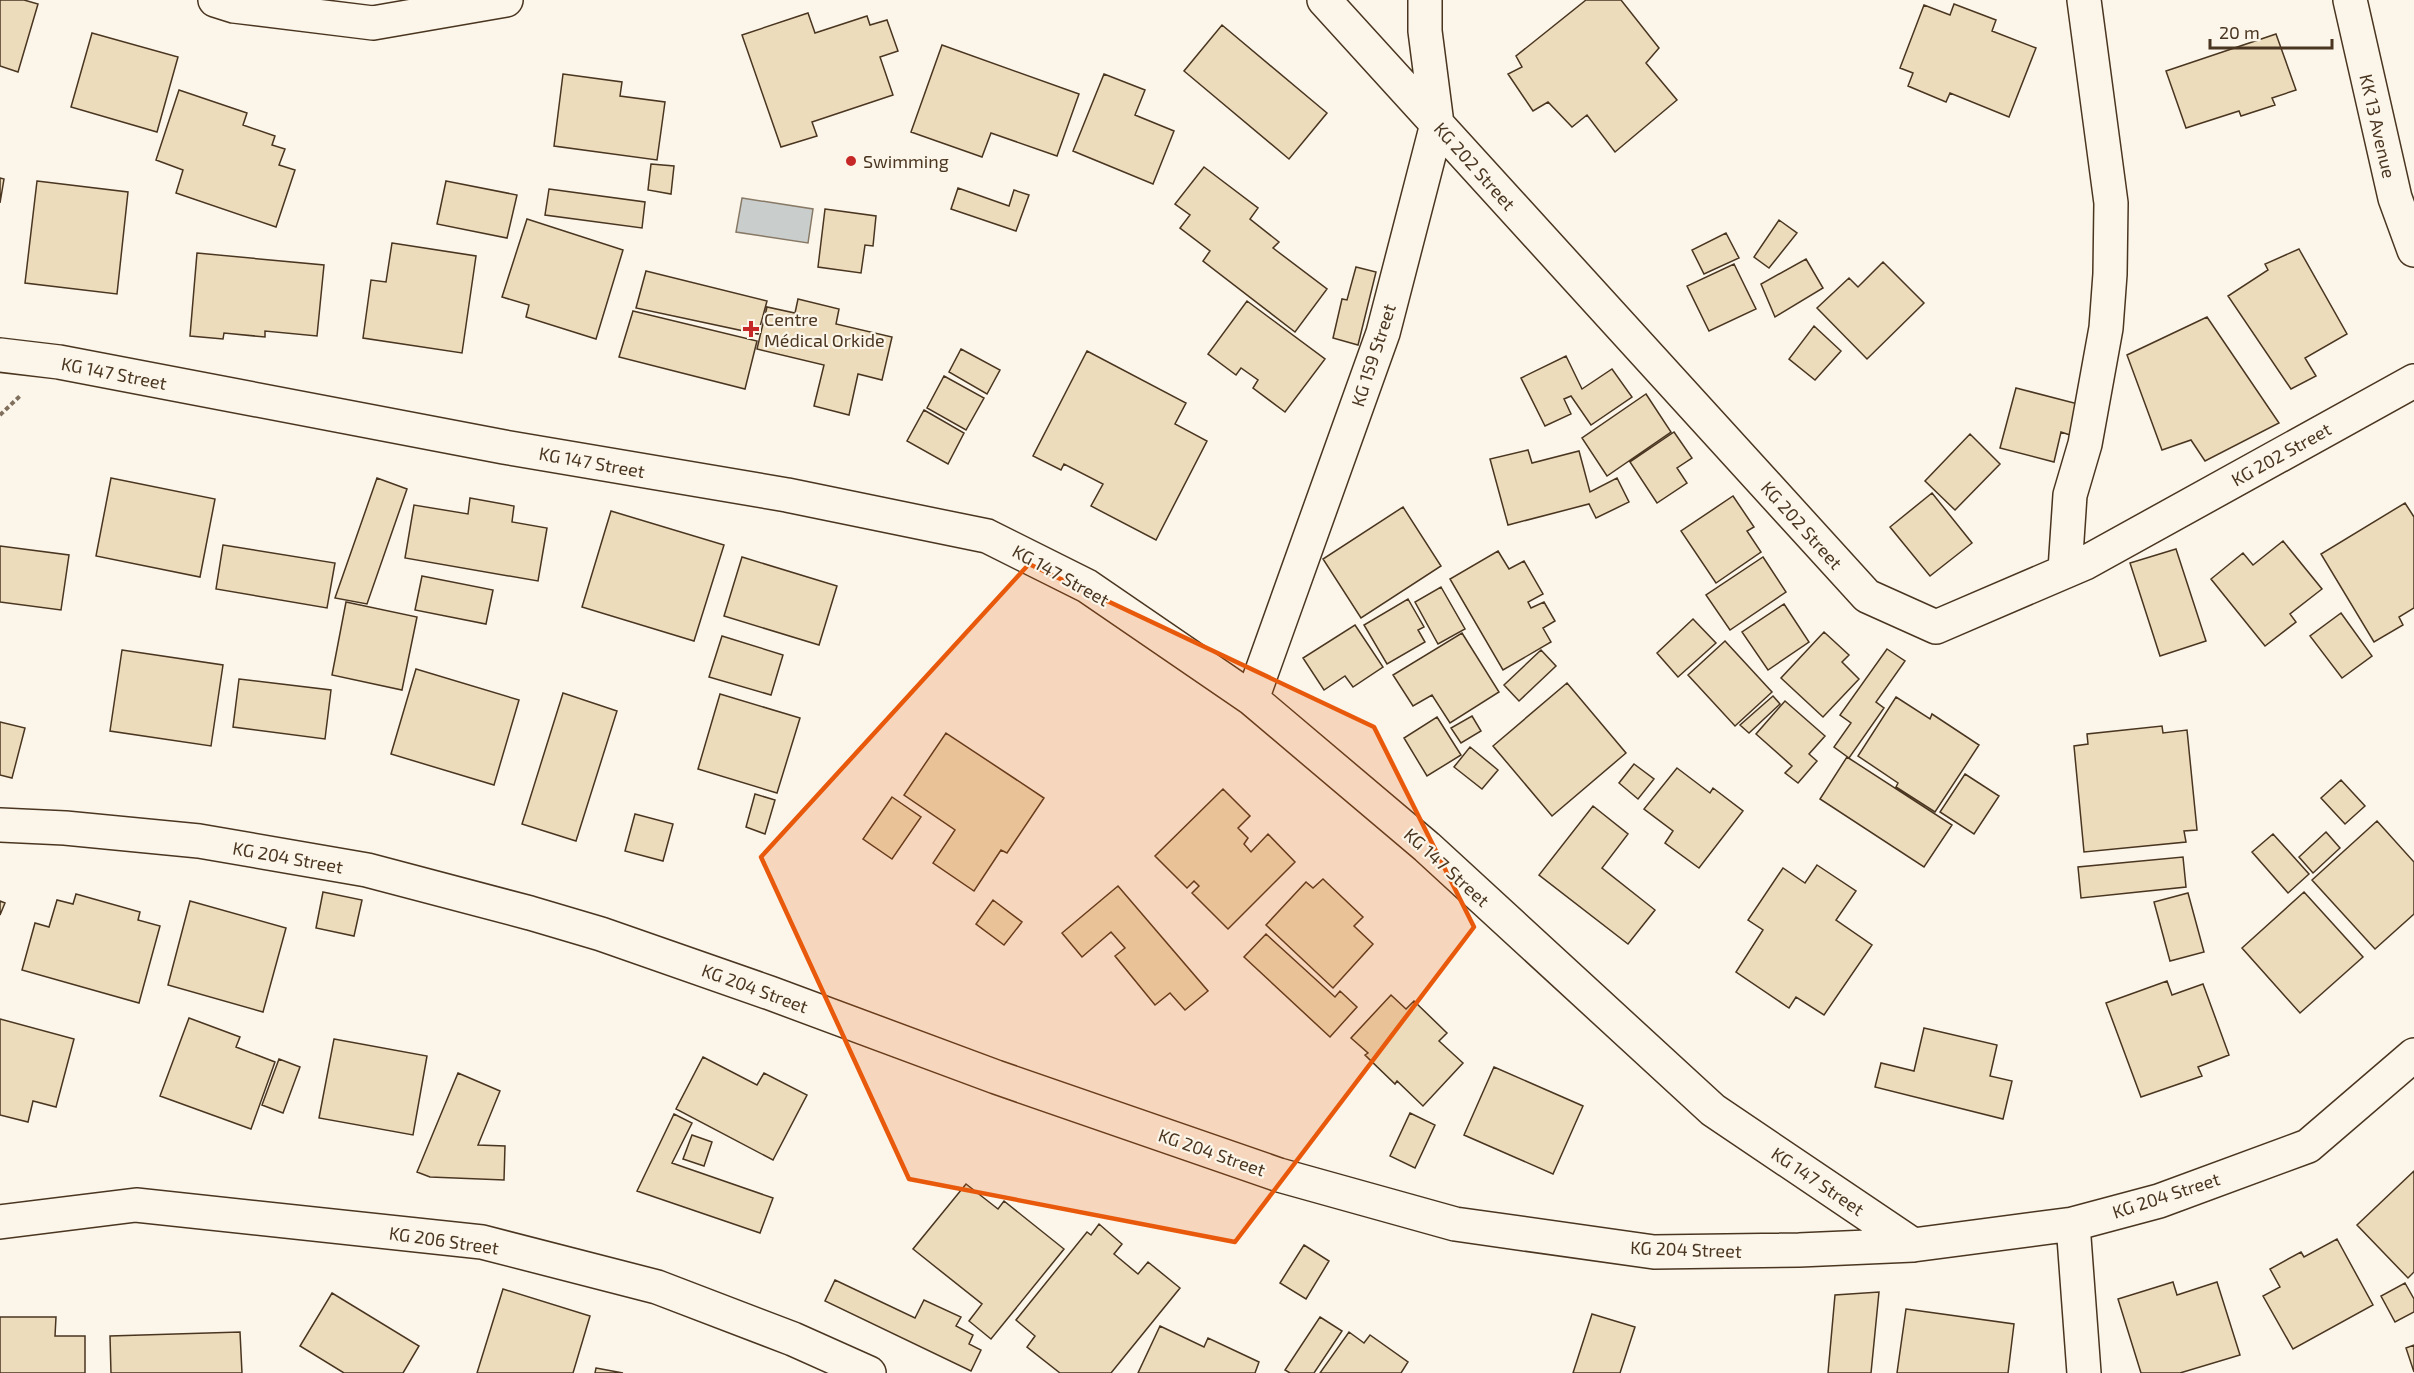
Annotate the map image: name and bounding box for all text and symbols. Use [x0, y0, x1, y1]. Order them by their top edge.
scale bar [2210, 12, 2332, 50]
text: 20 m [2219, 21, 2260, 43]
street label: KK 13 Avenue [2355, 72, 2401, 180]
street label: KG 202 Street [1430, 118, 1520, 215]
place label: Swimming [863, 150, 949, 172]
marker: Swimming [844, 154, 858, 168]
street label: KG 159 Street [1346, 301, 1400, 409]
place label: Centre Médical Orkide [764, 308, 885, 351]
marker: Centre Médical Orkide [742, 320, 760, 338]
street label: KG 147 Street [59, 352, 169, 394]
street label: KG 202 Street [2227, 417, 2335, 490]
street label: KG 147 Street [537, 442, 647, 482]
street label: KG 202 Street [1757, 477, 1847, 574]
street label: KG 147 Street [1009, 539, 1113, 611]
street label: KG 147 Street [1400, 823, 1494, 911]
street label: KG 204 Street [231, 836, 345, 878]
street label: KG 204 Street [699, 959, 811, 1017]
street label: KG 204 Street [1156, 1123, 1268, 1181]
street label: KG 147 Street [1767, 1142, 1869, 1220]
street label: KG 204 Street [2110, 1167, 2223, 1223]
street label: KG 206 Street [388, 1221, 501, 1259]
street label: KG 204 Street [1630, 1236, 1742, 1262]

